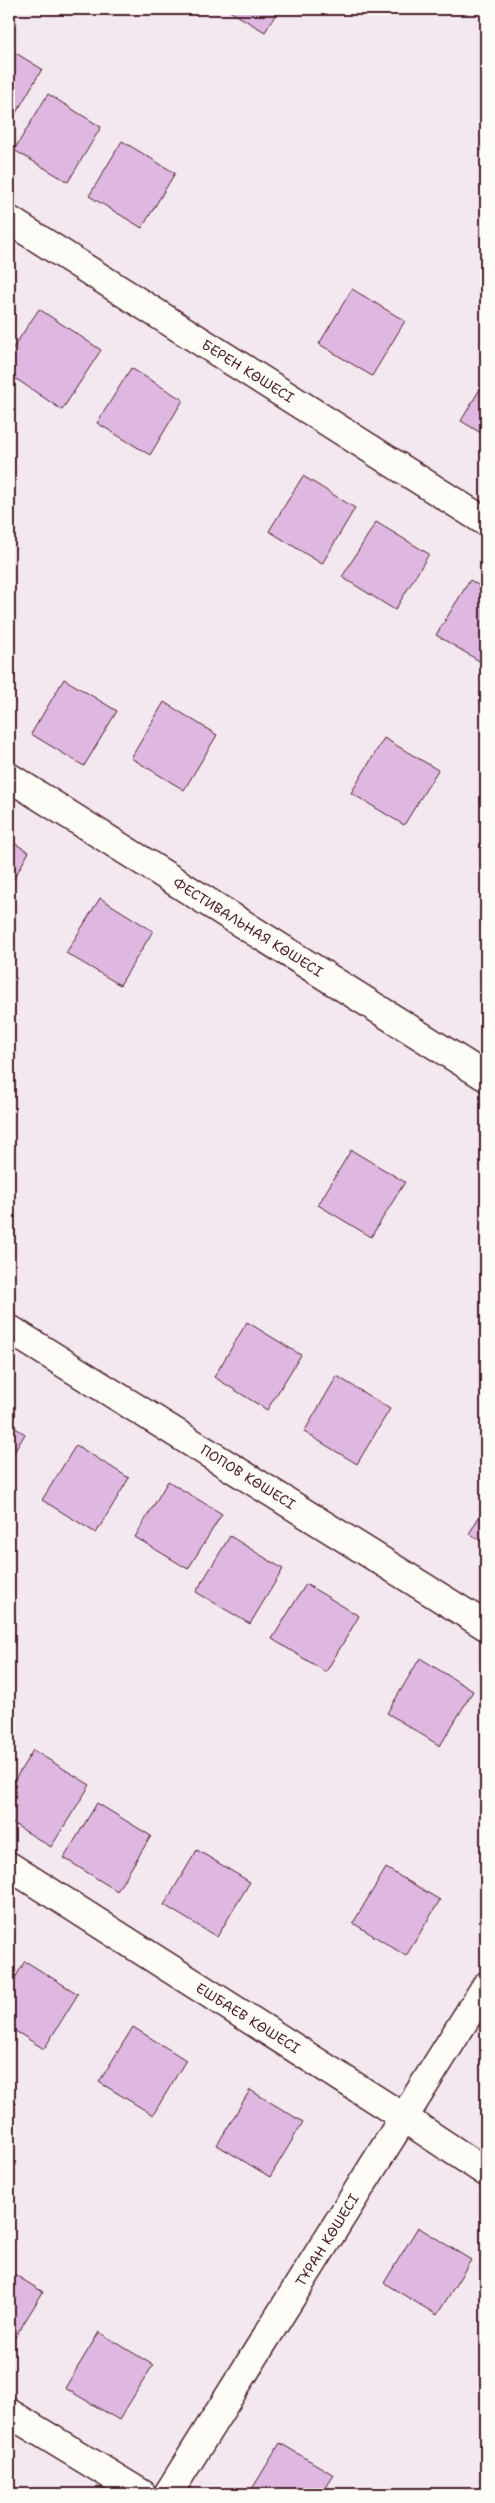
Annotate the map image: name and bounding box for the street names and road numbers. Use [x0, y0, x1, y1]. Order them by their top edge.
street label: БЕРЕН КӨШЕСІ [198, 335, 298, 407]
street label: ФЕСТИВАЛЬНАЯ КӨШЕСІ [170, 873, 327, 981]
street label: ПОПОВ КӨШЕСІ [197, 1441, 299, 1513]
street label: ЕШБАЕВ КӨШЕСІ [193, 1979, 304, 2057]
street label: ТҰРАН КӨШЕСІ [291, 2190, 363, 2290]

